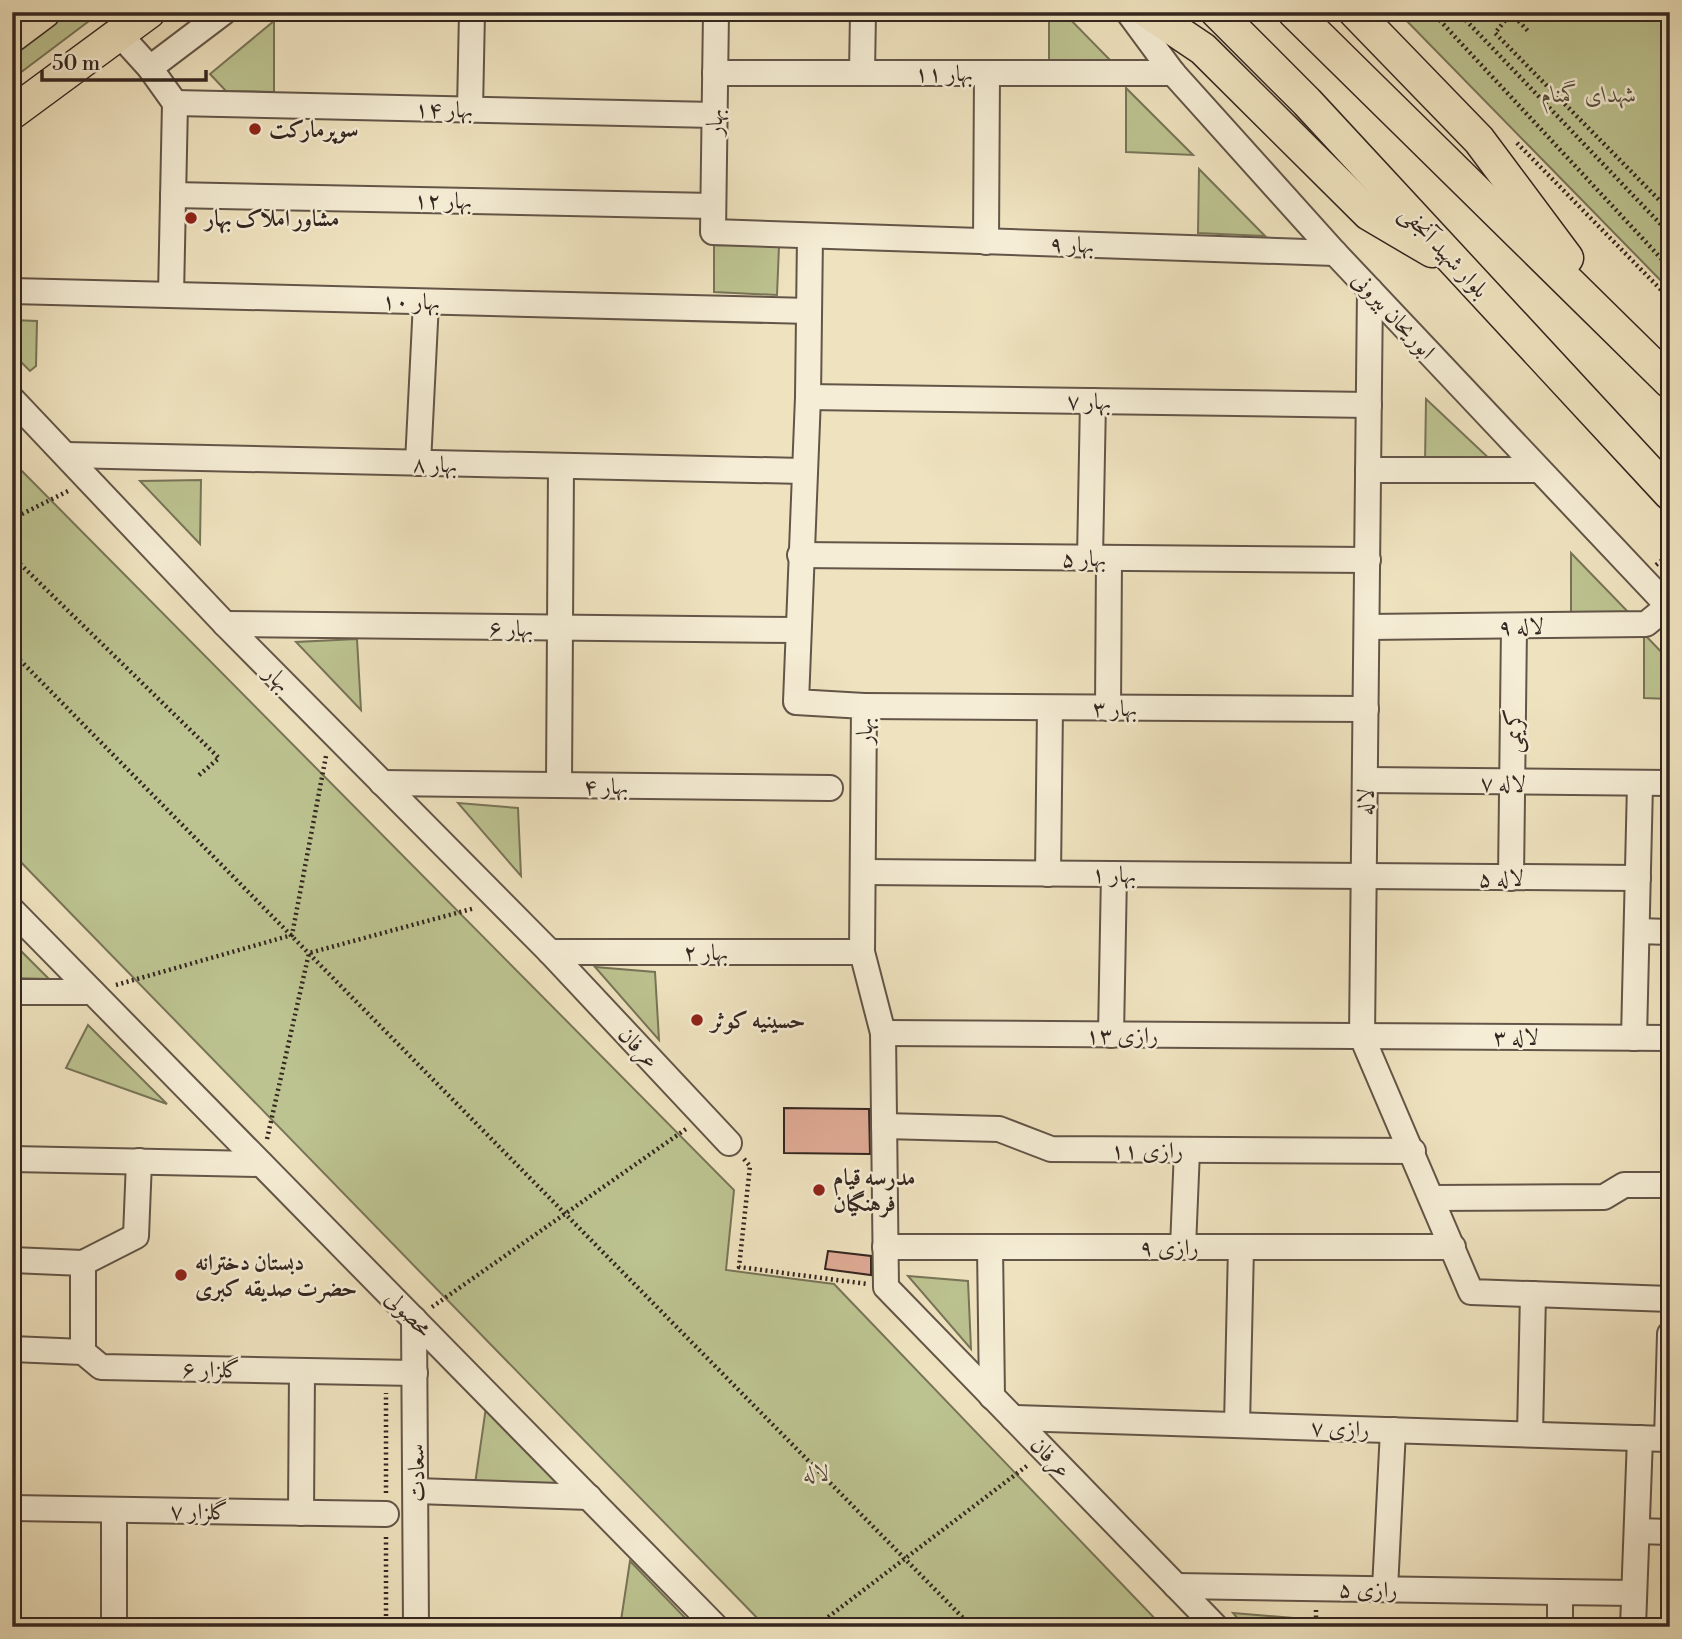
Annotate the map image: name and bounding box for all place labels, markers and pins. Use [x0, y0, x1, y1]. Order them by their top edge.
place label: سوپرمارکت [269, 116, 359, 145]
marker: سوپرمارکت [247, 121, 263, 137]
place label: مشاور املاک بهار [202, 205, 339, 234]
marker: مشاور املاک بهار [183, 210, 199, 226]
place label: حسینیه کوثر [708, 1007, 806, 1035]
marker: حسینیه کوثر [689, 1012, 705, 1028]
place label: مدرسه قیام فرهنگیان [833, 1164, 915, 1218]
marker: مدرسه قیام فرهنگیان [811, 1182, 827, 1198]
place label: دبستان دخترانه حضرت صدیقه کبری [195, 1249, 357, 1303]
marker: دبستان دخترانه حضرت صدیقه کبری [173, 1267, 189, 1283]

